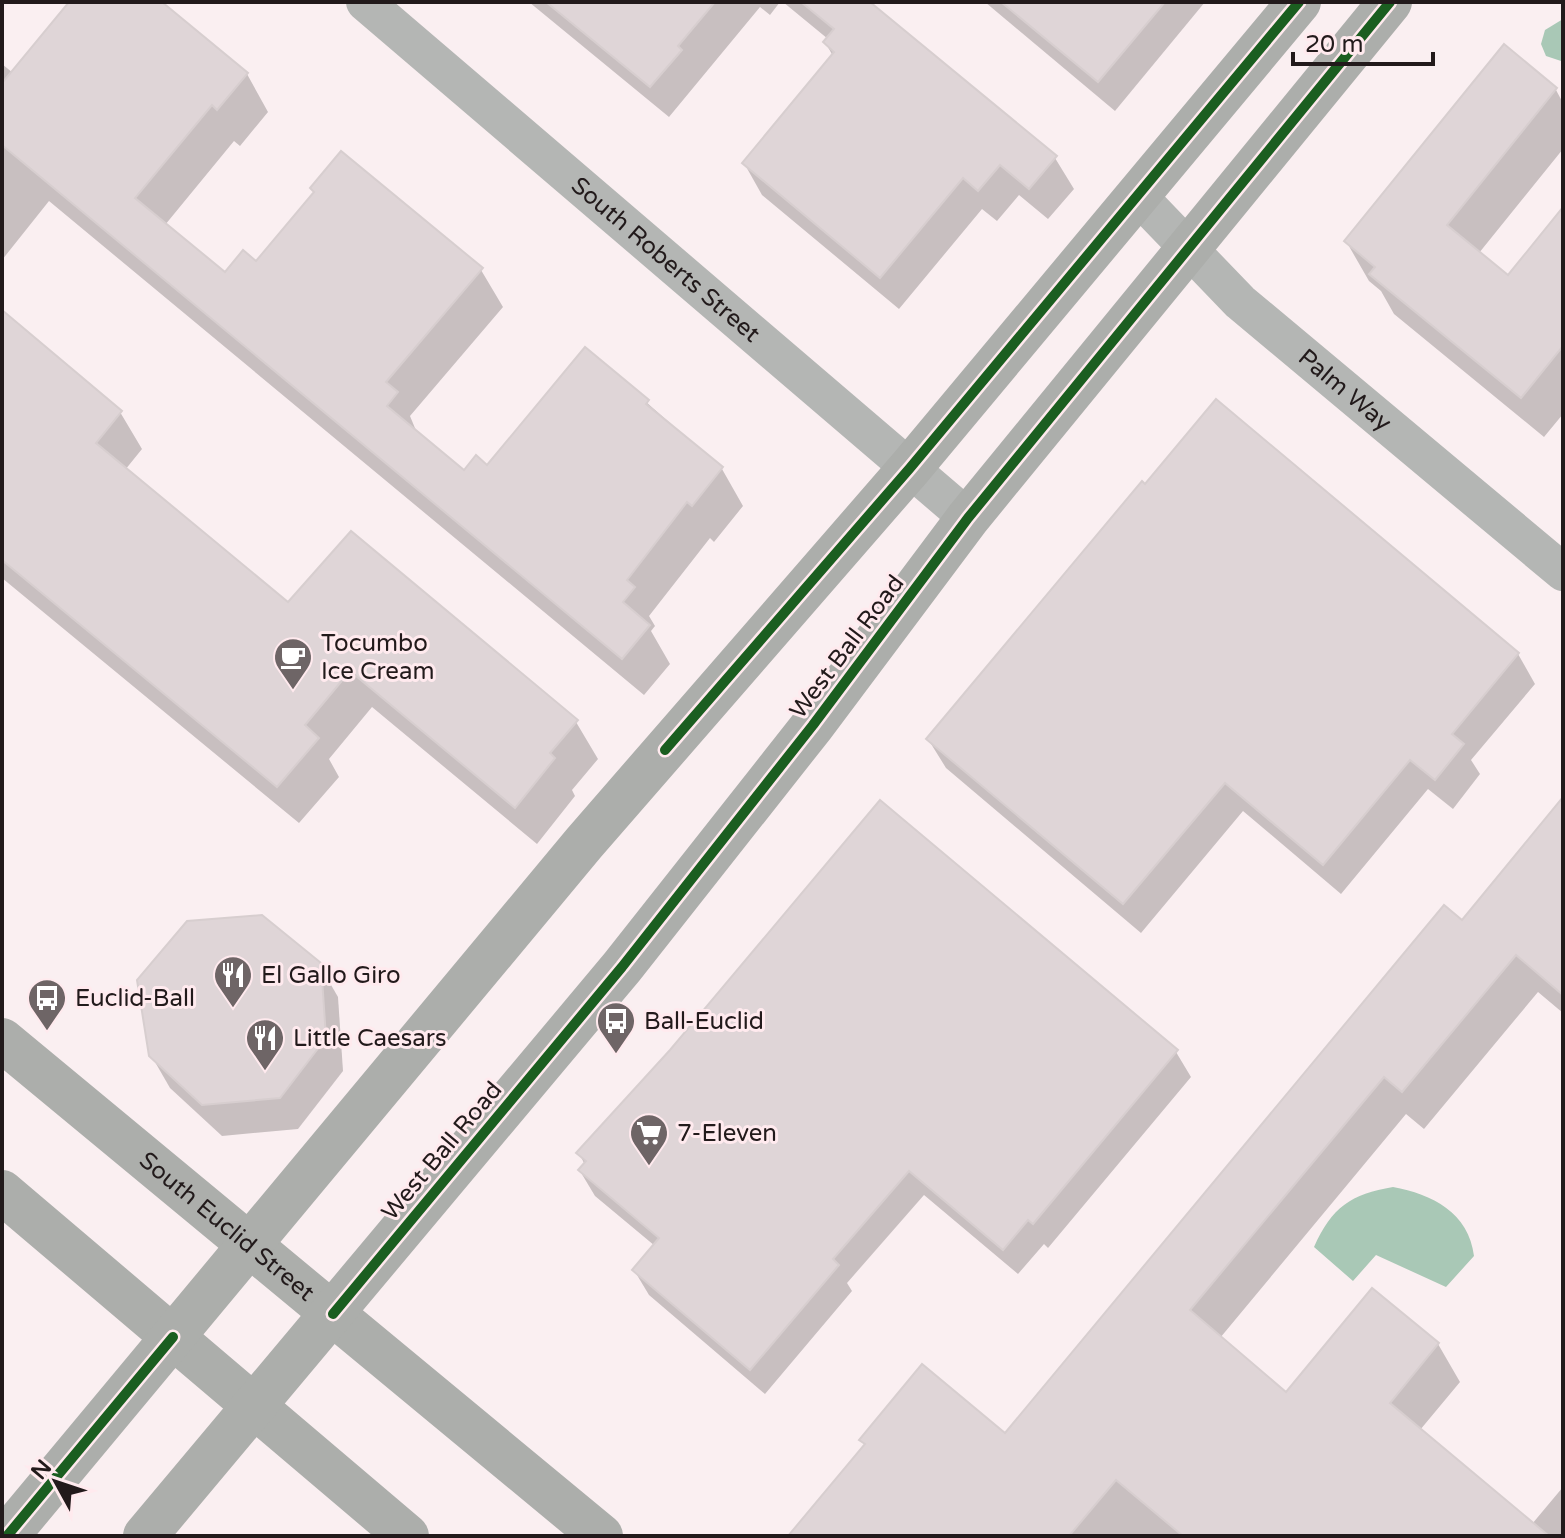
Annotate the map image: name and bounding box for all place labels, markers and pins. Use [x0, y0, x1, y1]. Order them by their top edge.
place label: Tocumbo Ice Cream [321, 629, 434, 686]
cafe icon: Tocumbo Ice Cream [272, 636, 314, 691]
restaurant icon: El Gallo Giro [212, 954, 254, 1009]
place label: El Gallo Giro [261, 961, 401, 990]
bus stop icon: Euclid-Ball [26, 977, 68, 1032]
place label: Euclid-Ball [75, 984, 195, 1013]
bus stop icon: Ball-Euclid [595, 1000, 637, 1055]
place label: Ball-Euclid [644, 1007, 764, 1036]
restaurant icon: Little Caesars [244, 1017, 286, 1072]
place label: Little Caesars [293, 1024, 446, 1053]
supermarket icon: 7-Eleven [628, 1112, 670, 1167]
place label: 7-Eleven [677, 1119, 777, 1148]

